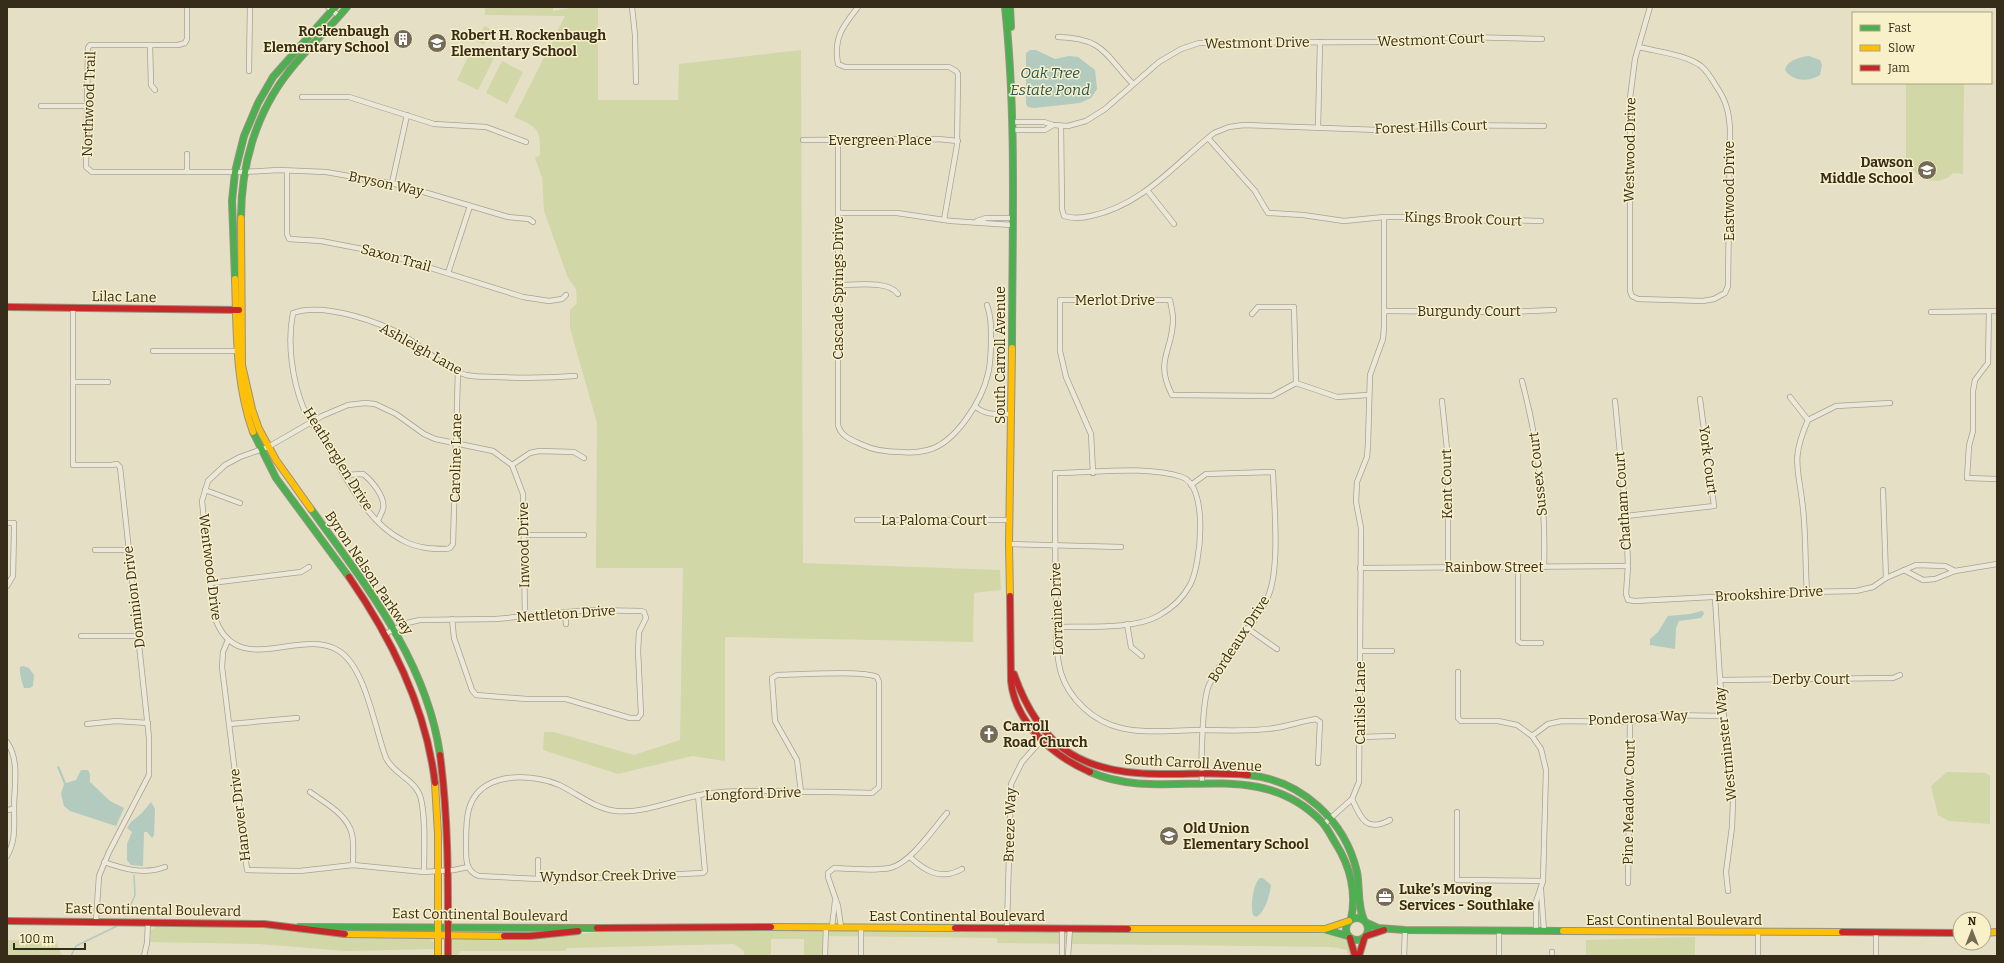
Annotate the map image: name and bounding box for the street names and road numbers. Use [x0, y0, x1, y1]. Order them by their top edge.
street label: Westmont Court [1377, 30, 1485, 50]
street label: Westmont Drive [1204, 34, 1310, 52]
street label: Northwood Trail [79, 51, 99, 157]
street label: Westwood Drive [1621, 97, 1639, 203]
street label: Forest Hills Court [1374, 117, 1488, 137]
street label: Evergreen Place [828, 132, 932, 149]
street label: Eastwood Drive [1721, 141, 1738, 241]
street label: Bryson Way [347, 168, 426, 200]
street label: Kings Brook Court [1404, 208, 1522, 230]
street label: Cascade Springs Drive [830, 216, 847, 360]
street label: Saxon Trail [359, 240, 433, 276]
street label: South Carroll Avenue [992, 286, 1009, 424]
street label: Lilac Lane [91, 288, 157, 306]
street label: Merlot Drive [1075, 292, 1155, 309]
street label: Burgundy Court [1417, 303, 1521, 320]
street label: Ashleigh Lane [377, 319, 465, 379]
street label: Heatherglen Drive [299, 404, 377, 514]
street label: Caroline Lane [447, 413, 465, 503]
street label: York Court [1695, 425, 1721, 495]
street label: Sussex Court [1525, 431, 1551, 517]
street label: Kent Court [1438, 449, 1456, 519]
street label: Chatham Court [1611, 451, 1635, 551]
street label: Inwood Drive [515, 502, 533, 588]
street label: Byron Nelson Parkway [321, 508, 417, 639]
street label: La Paloma Court [881, 512, 987, 529]
street label: Wentwood Drive [195, 513, 225, 621]
street label: Dominion Drive [119, 545, 149, 649]
street label: Rainbow Street [1444, 559, 1544, 576]
street label: Lorraine Drive [1047, 562, 1067, 656]
street label: Brookshire Drive [1714, 583, 1824, 605]
street label: Bordeaux Drive [1205, 592, 1273, 686]
street label: Nettleton Drive [516, 602, 616, 626]
street label: Carlisle Lane [1352, 661, 1369, 745]
street label: Derby Court [1772, 671, 1850, 688]
street label: Westminster Way [1711, 685, 1740, 802]
street label: Ponderosa Way [1588, 707, 1689, 729]
street label: Pine Meadow Court [1619, 739, 1639, 865]
street label: South Carroll Avenue [1124, 751, 1262, 775]
street label: Hanover Drive [226, 768, 254, 862]
street label: Longford Drive [705, 784, 801, 804]
street label: Breeze Way [1000, 787, 1020, 863]
street label: Wyndsor Creek Drive [540, 866, 676, 886]
street label: East Continental Boulevard [65, 900, 241, 920]
street label: East Continental Boulevard [392, 905, 568, 925]
street label: East Continental Boulevard [869, 908, 1045, 925]
street label: East Continental Boulevard [1586, 912, 1762, 929]

